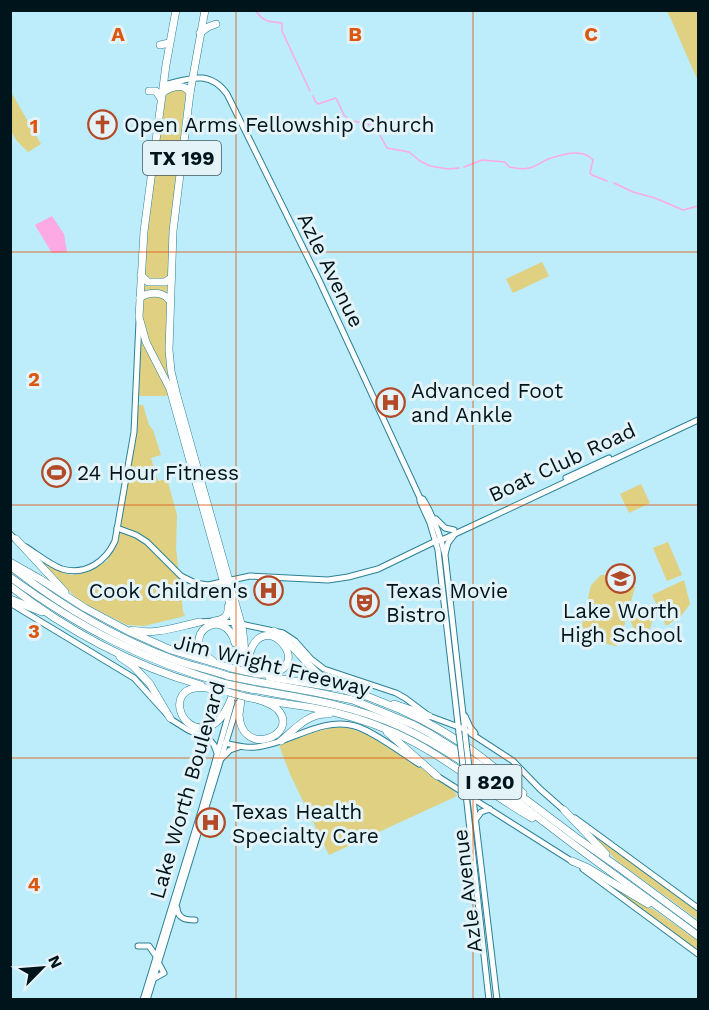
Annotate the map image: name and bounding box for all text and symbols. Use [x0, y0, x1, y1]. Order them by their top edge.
text: A [111, 22, 125, 46]
text: B [348, 22, 362, 46]
text: C [584, 22, 598, 46]
church icon: Open Arms Fellowship Church [87, 108, 119, 140]
place label: Open Arms Fellowship Church [124, 112, 434, 137]
text: 1 [30, 114, 38, 138]
road number: TX 199 [143, 141, 221, 175]
street label: Azle Avenue [293, 209, 369, 331]
text: 2 [28, 367, 40, 391]
place label: Advanced Foot and Ankle [411, 378, 563, 427]
hospital icon: Advanced Foot and Ankle [374, 386, 406, 418]
street label: Boat Club Road [485, 417, 639, 507]
sports icon: 24 Hour Fitness [40, 456, 72, 488]
place label: 24 Hour Fitness [77, 460, 239, 485]
school or university icon: Lake Worth High School [605, 563, 637, 595]
hospital icon: Cook Children's [253, 574, 285, 606]
place label: Cook Children's [89, 578, 248, 603]
place label: Texas Movie Bistro [386, 578, 508, 627]
theatre icon: Texas Movie Bistro [349, 586, 381, 618]
place label: Lake Worth High School [560, 598, 683, 647]
text: 3 [28, 619, 40, 643]
street label: Jim Wright Freeway [171, 629, 373, 702]
street label: Lake Worth Boulevard [144, 678, 230, 902]
road number: I 820 [458, 765, 522, 799]
place label: Texas Health Specialty Care [232, 799, 379, 848]
hospital icon: Texas Health Specialty Care [195, 807, 227, 839]
street label: Azle Avenue [447, 828, 487, 954]
text: 4 [28, 872, 41, 896]
north arrow [12, 938, 72, 998]
text: N [44, 952, 66, 971]

